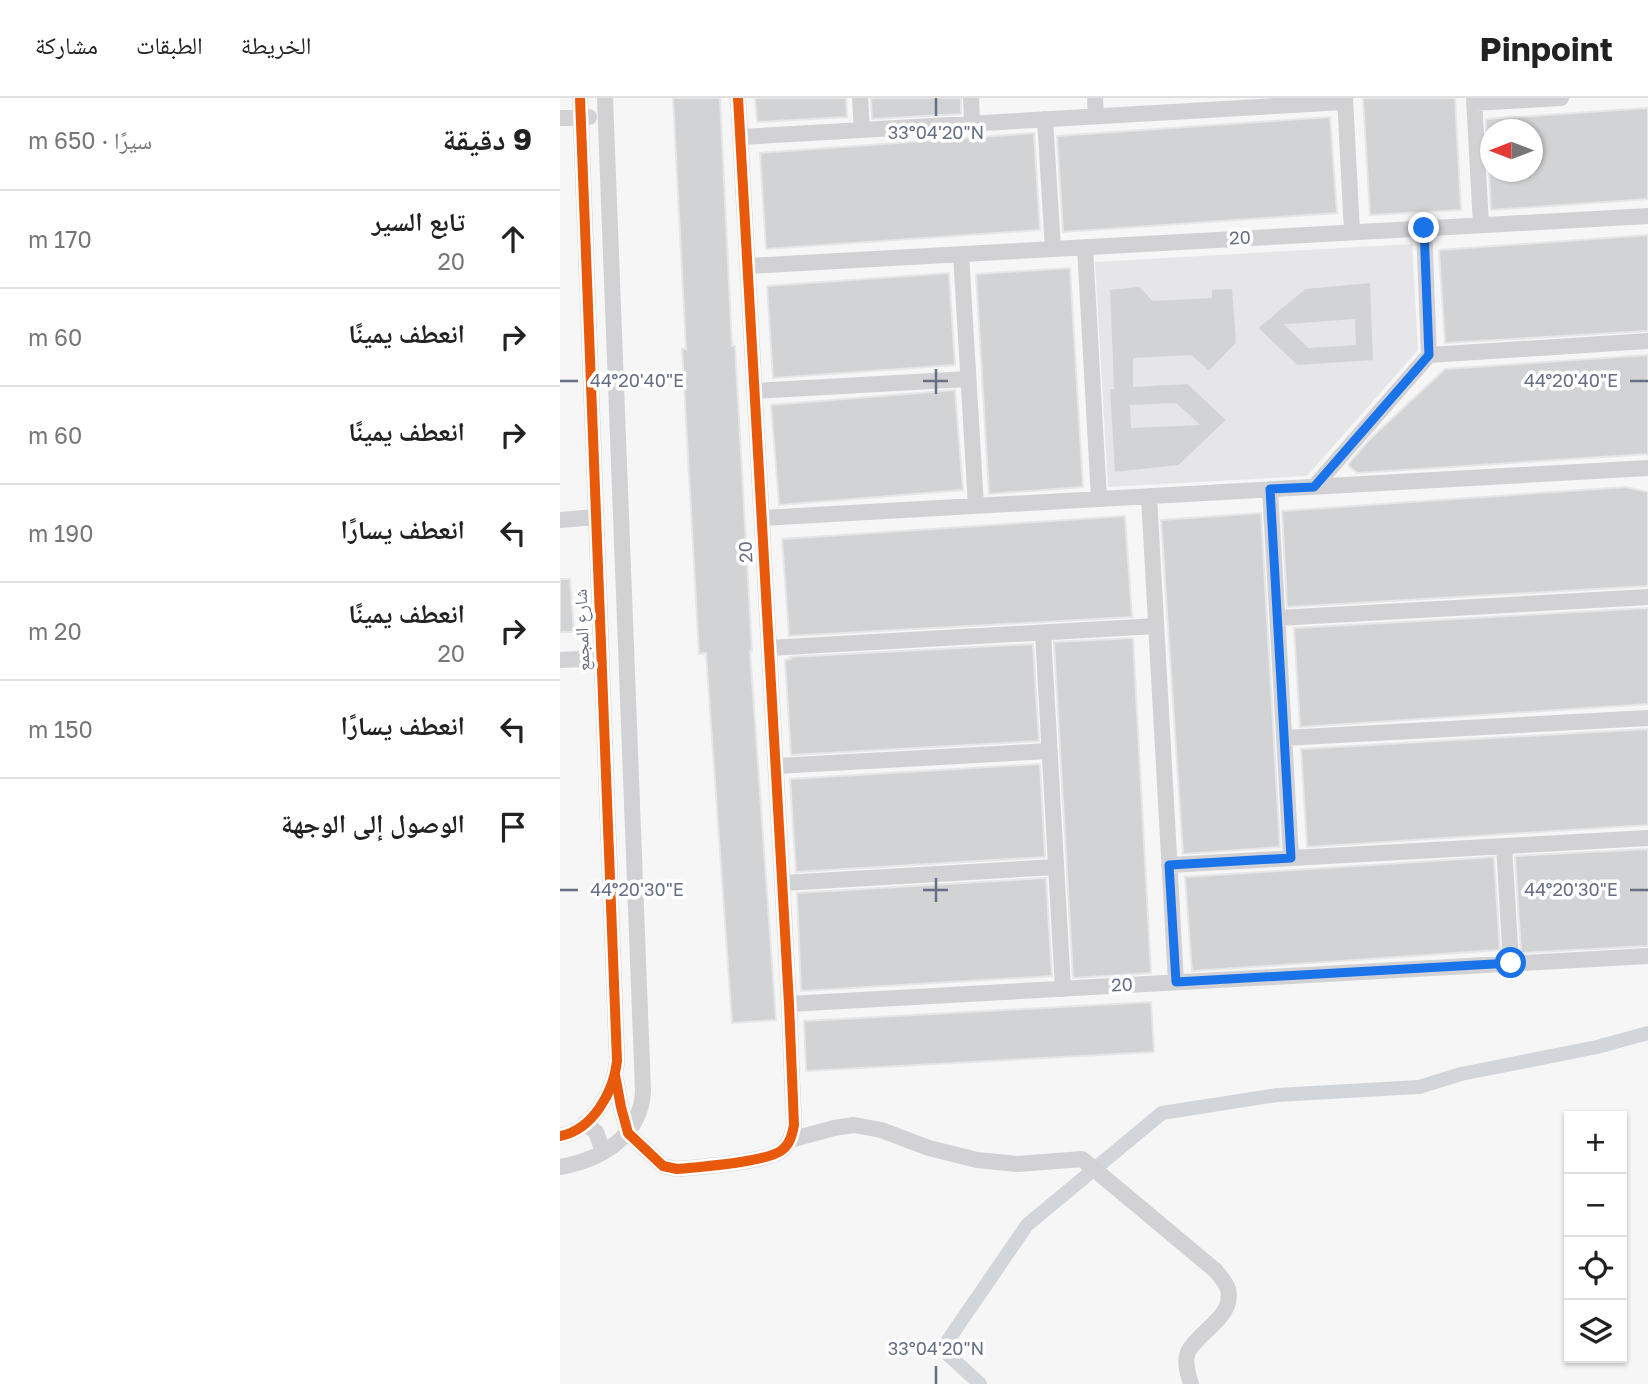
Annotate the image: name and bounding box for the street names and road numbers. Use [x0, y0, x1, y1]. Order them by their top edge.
street label: 20 [1229, 225, 1251, 249]
street label: 20 [733, 541, 757, 563]
street label: شارع المجمع [569, 588, 595, 672]
street label: 20 [1111, 972, 1133, 996]

